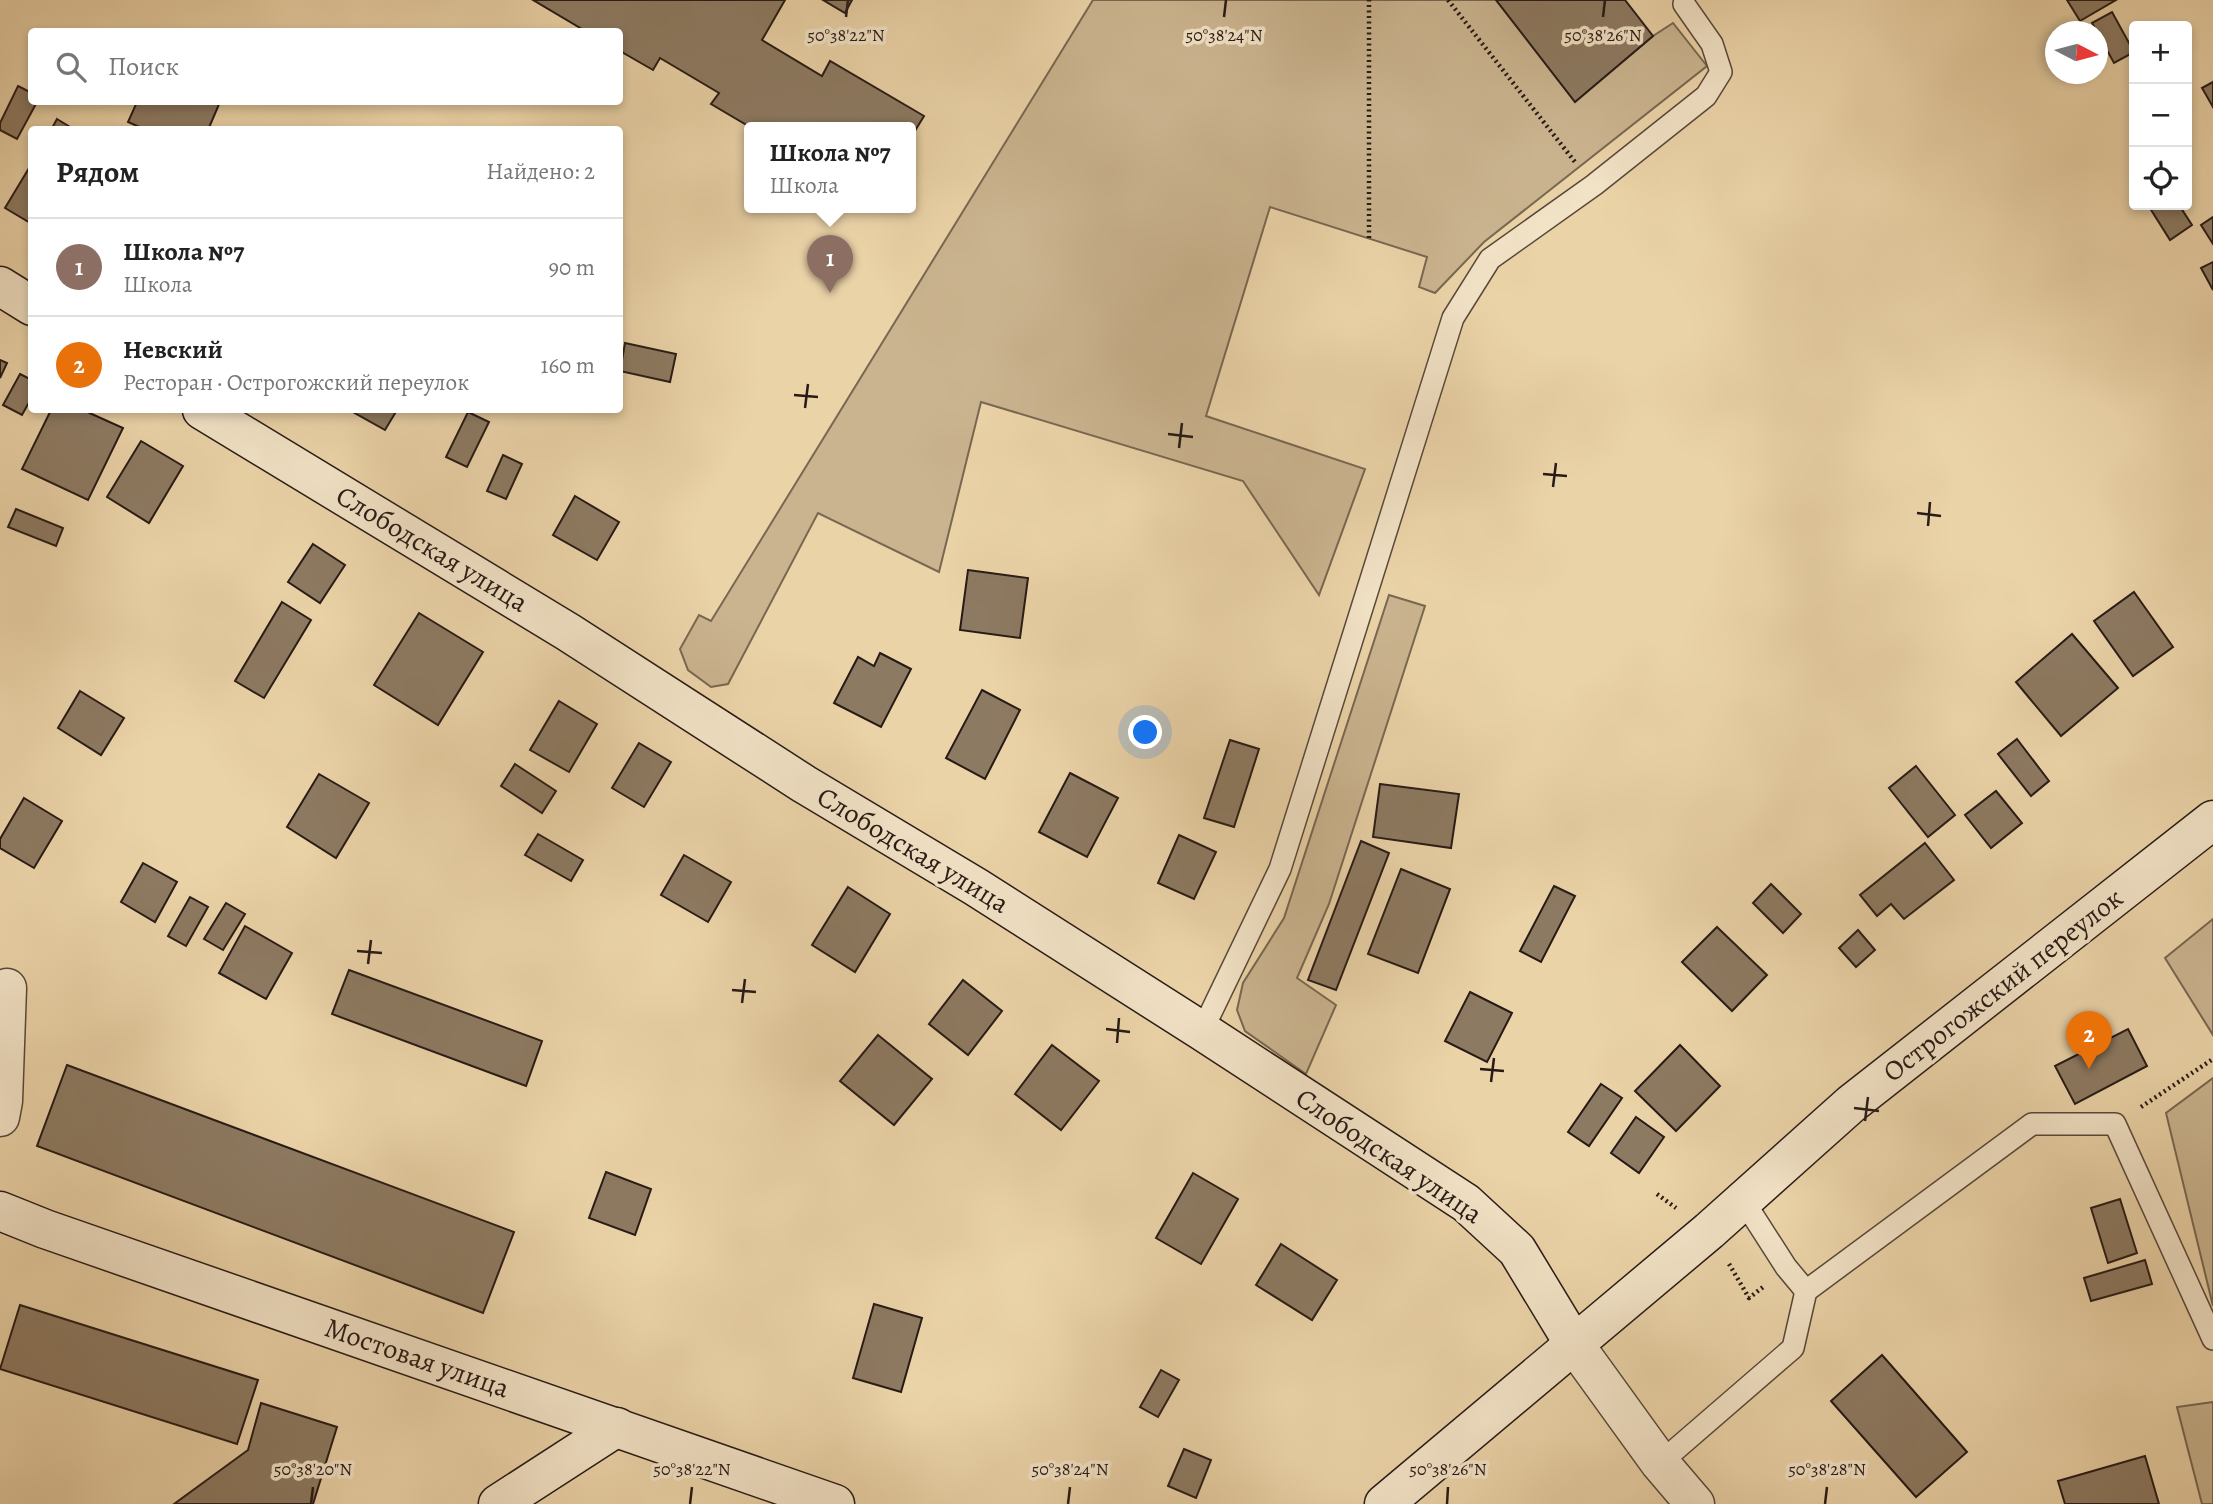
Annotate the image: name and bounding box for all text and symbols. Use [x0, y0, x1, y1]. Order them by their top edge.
north arrow [2045, 21, 2108, 84]
map controls [2129, 21, 2192, 210]
button: + [2129, 21, 2192, 84]
text: 50°38'22"N [807, 23, 885, 47]
text: 50°38'24"N [1185, 23, 1263, 47]
text: 50°38'26"N [1564, 23, 1642, 47]
search box [28, 28, 623, 105]
icon: search [52, 48, 90, 86]
text: Поиск [108, 49, 179, 84]
button: − [2129, 84, 2192, 147]
popup [744, 122, 916, 213]
text: Школа №7 [769, 135, 891, 170]
button: locate [2129, 147, 2192, 210]
text: Рядом [56, 152, 139, 192]
text: Найдено: 2 [486, 156, 595, 187]
text: Школа [769, 170, 839, 201]
text: Школа №7 [123, 234, 244, 269]
pin: 1 [807, 235, 853, 293]
text: 1 [75, 252, 83, 283]
text: 90 m [549, 252, 595, 283]
text: Школа [123, 269, 192, 300]
text: Невский [123, 332, 223, 367]
text: 2 [73, 350, 85, 381]
text: 160 m [541, 350, 595, 381]
text: Ресторан · Острогожский переулок [123, 367, 469, 398]
street label: Слободская улица [329, 477, 535, 621]
your location [1128, 715, 1162, 749]
street label: Слободская улица [810, 778, 1016, 922]
street label: Острогожский переулок [1875, 879, 2131, 1091]
pin: 2 [2066, 1011, 2112, 1069]
street label: Слободская улица [1288, 1079, 1490, 1233]
street label: Мостовая улица [320, 1309, 514, 1407]
text: 50°38'20"N [274, 1457, 352, 1481]
text: 50°38'22"N [653, 1457, 731, 1481]
text: 50°38'24"N [1031, 1457, 1109, 1481]
text: 50°38'26"N [1409, 1457, 1487, 1481]
text: 50°38'28"N [1788, 1457, 1866, 1481]

